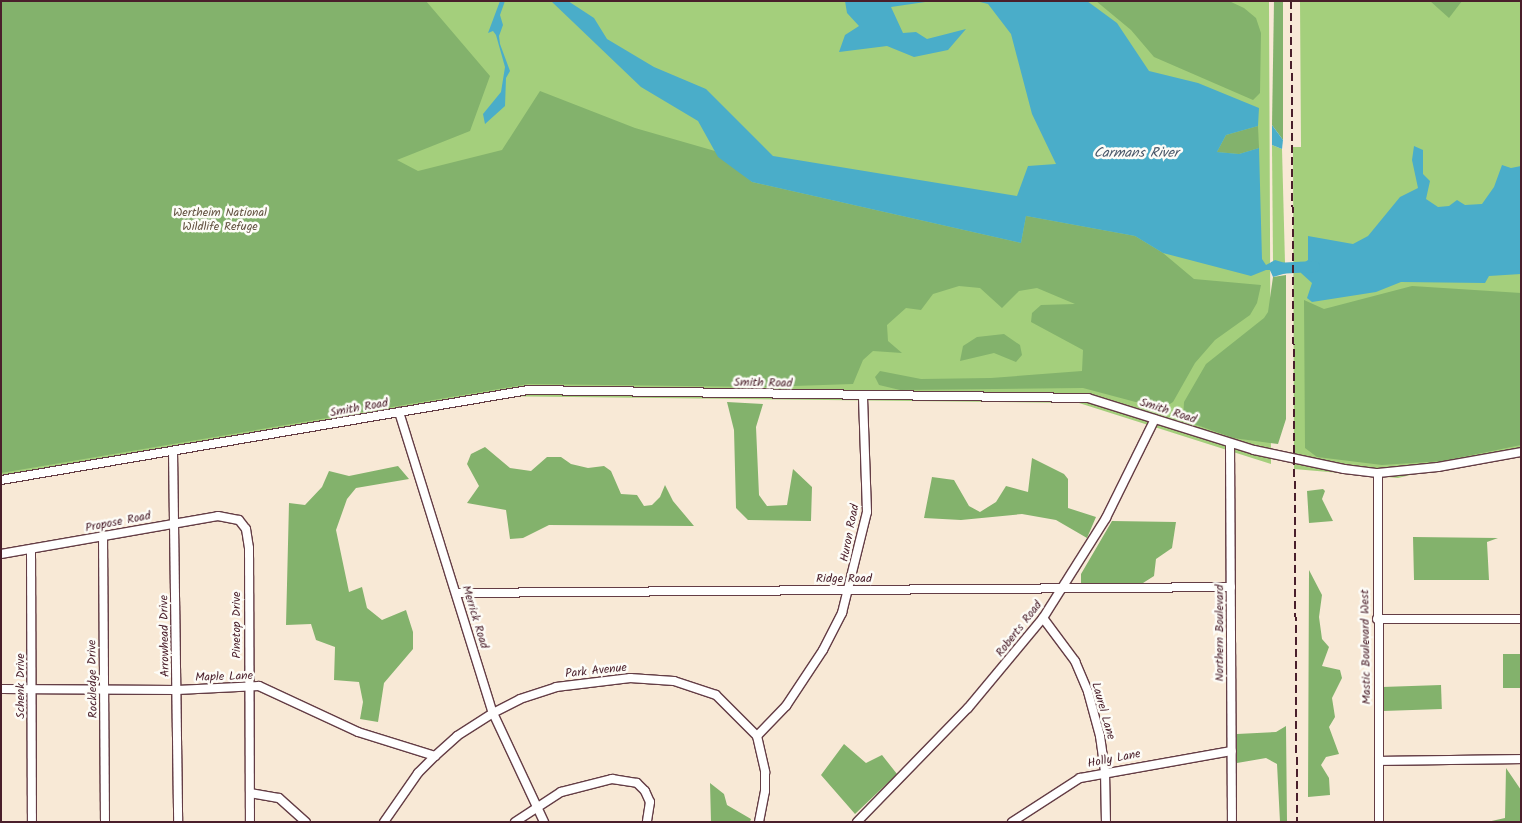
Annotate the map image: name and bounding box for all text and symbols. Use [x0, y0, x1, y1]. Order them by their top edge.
water label: Carmans River [1094, 145, 1178, 161]
park label: Wertheim National Wildlife Refuge [173, 206, 267, 234]
street label: Smith Road [734, 375, 792, 391]
street label: Smith Road [1138, 395, 1198, 427]
street label: Smith Road [329, 396, 389, 420]
street label: Huron Road [837, 503, 863, 563]
street label: Propose Road [84, 509, 152, 535]
street label: Ridge Road [816, 572, 872, 586]
street label: Merrick Road [459, 584, 491, 650]
street label: Northern Boulevard [1213, 584, 1227, 682]
street label: Mastic Boulevard West [1358, 589, 1374, 705]
street label: Pinetop Drive [230, 592, 244, 658]
street label: Arrowhead Drive [157, 595, 173, 677]
street label: Roberts Road [993, 598, 1045, 660]
street label: Rockledge Drive [85, 640, 101, 718]
street label: Schenk Drive [14, 653, 28, 719]
street label: Park Avenue [564, 661, 628, 681]
street label: Maple Lane [195, 669, 253, 685]
street label: Laurel Lane [1088, 681, 1118, 741]
street label: Holly Lane [1086, 747, 1142, 771]

